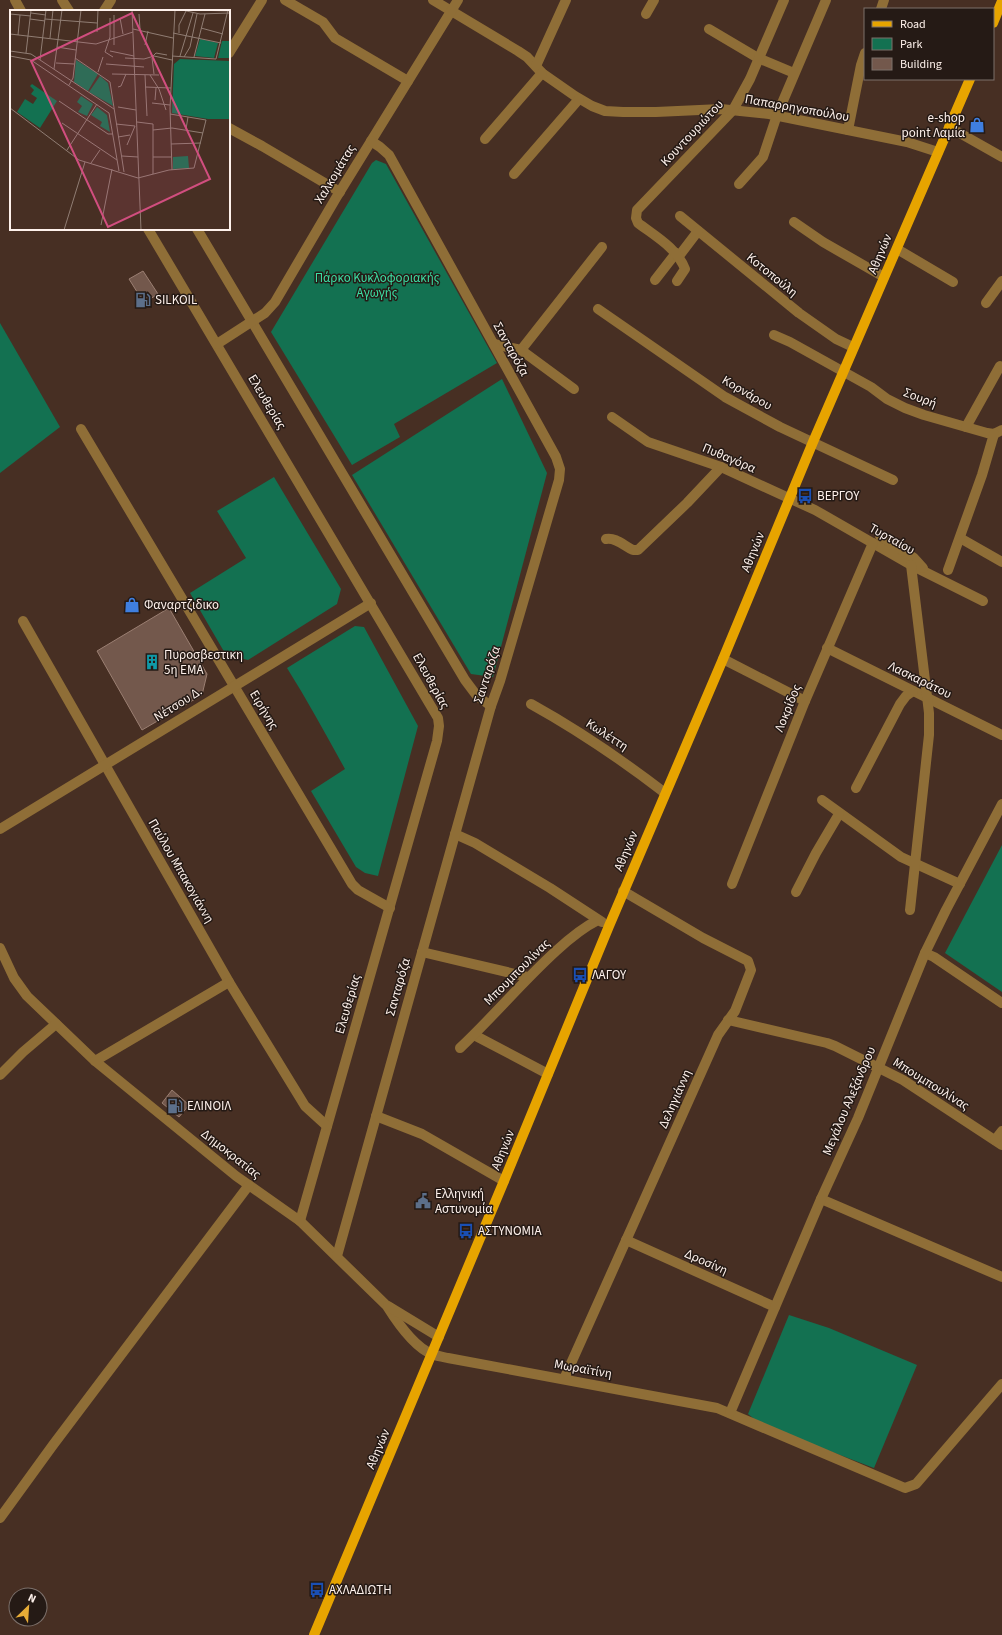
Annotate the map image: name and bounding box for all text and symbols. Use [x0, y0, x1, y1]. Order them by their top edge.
legend [864, 8, 994, 80]
inset map [10, 10, 230, 230]
text: Road [900, 16, 926, 33]
text: Park [900, 36, 922, 53]
text: Building [900, 56, 942, 73]
street label: Παπαρρηγοπούλου [743, 90, 851, 126]
street label: Κουντουριώτου [656, 96, 728, 170]
place label: e-shop point Λαμία [902, 109, 966, 142]
shop icon: e-shop point Λαμία [968, 116, 986, 134]
street label: Χαλκομάτας [310, 141, 360, 207]
street label: Αθηνών [864, 231, 896, 277]
street label: Κοτοπούλη [743, 249, 801, 301]
park label: Πάρκο Κυκλοφοριακής Αγωγής [315, 269, 440, 302]
fuel station icon: SILKOIL [134, 291, 152, 309]
place label: SILKOIL [155, 291, 197, 309]
street label: Σανταρόζα [489, 319, 534, 380]
street label: Ελευθερίας [243, 371, 291, 433]
street label: Κορνάρου [718, 371, 776, 415]
street label: Σουρή [901, 383, 939, 413]
street label: Πυθαγόρα [699, 439, 759, 478]
bus stop icon: ΒΕΡΓΟΥ [796, 487, 814, 505]
place label: ΒΕΡΓΟΥ [817, 487, 860, 505]
street label: Τυρταίου [866, 519, 918, 559]
street label: Αθηνών [737, 529, 769, 575]
shop icon: Φαναρτζιδικο [123, 596, 141, 614]
place label: Φαναρτζιδικο [144, 596, 219, 614]
street label: Σανταρόζα [469, 643, 505, 706]
place label: Πυροσβεστικη 5η ΕΜΑ [164, 646, 243, 679]
street label: Ελευθερίας [408, 650, 454, 713]
building icon: Πυροσβεστικη 5η ΕΜΑ [143, 653, 161, 671]
street label: Λασκαράτου [885, 657, 955, 703]
street label: Λοκρίδος [770, 681, 806, 735]
street label: Νέτσου Δ. [150, 682, 206, 726]
street label: Ειρήνης [245, 687, 283, 733]
street label: Κωλέττη [582, 715, 632, 755]
street label: Παύλου Μπακογιάννη [144, 816, 218, 926]
street label: Αθηνών [610, 828, 642, 874]
street label: Μπουμπουλίνας [480, 935, 554, 1009]
street label: Σανταρόζα [381, 955, 415, 1018]
bus stop icon: ΛΑΓΟΥ [571, 966, 589, 984]
place label: ΛΑΓΟΥ [592, 966, 627, 984]
street label: Ελευθερίας [331, 972, 365, 1036]
street label: Μεγάλου Αλεξάνδρου [818, 1044, 880, 1158]
street label: Μπουμπουλίνας [889, 1053, 973, 1115]
street label: Δεληγιάννη [654, 1067, 696, 1131]
fuel station icon: ΕΛΙΝΟΙΛ [166, 1097, 184, 1115]
place label: ΕΛΙΝΟΙΛ [187, 1097, 231, 1115]
street label: Δημοκρατίας [197, 1125, 265, 1183]
street label: Αθηνών [487, 1127, 519, 1173]
place label: Ελληνική Αστυνομία [435, 1185, 493, 1218]
public building icon: Ελληνική Αστυνομία [414, 1192, 432, 1210]
bus stop icon: ΑΣΤΥΝΟΜΙΑ [457, 1222, 475, 1240]
place label: ΑΣΤΥΝΟΜΙΑ [478, 1222, 542, 1240]
street label: Δροσίνη [682, 1245, 730, 1279]
street label: Μωραϊτίνη [553, 1355, 613, 1383]
street label: Αθηνών [362, 1426, 394, 1472]
bus stop icon: ΑΧΛΑΔΙΩΤΗ [308, 1581, 326, 1599]
place label: ΑΧΛΑΔΙΩΤΗ [329, 1581, 392, 1599]
north arrow [8, 1587, 48, 1627]
text: N [26, 1590, 39, 1607]

